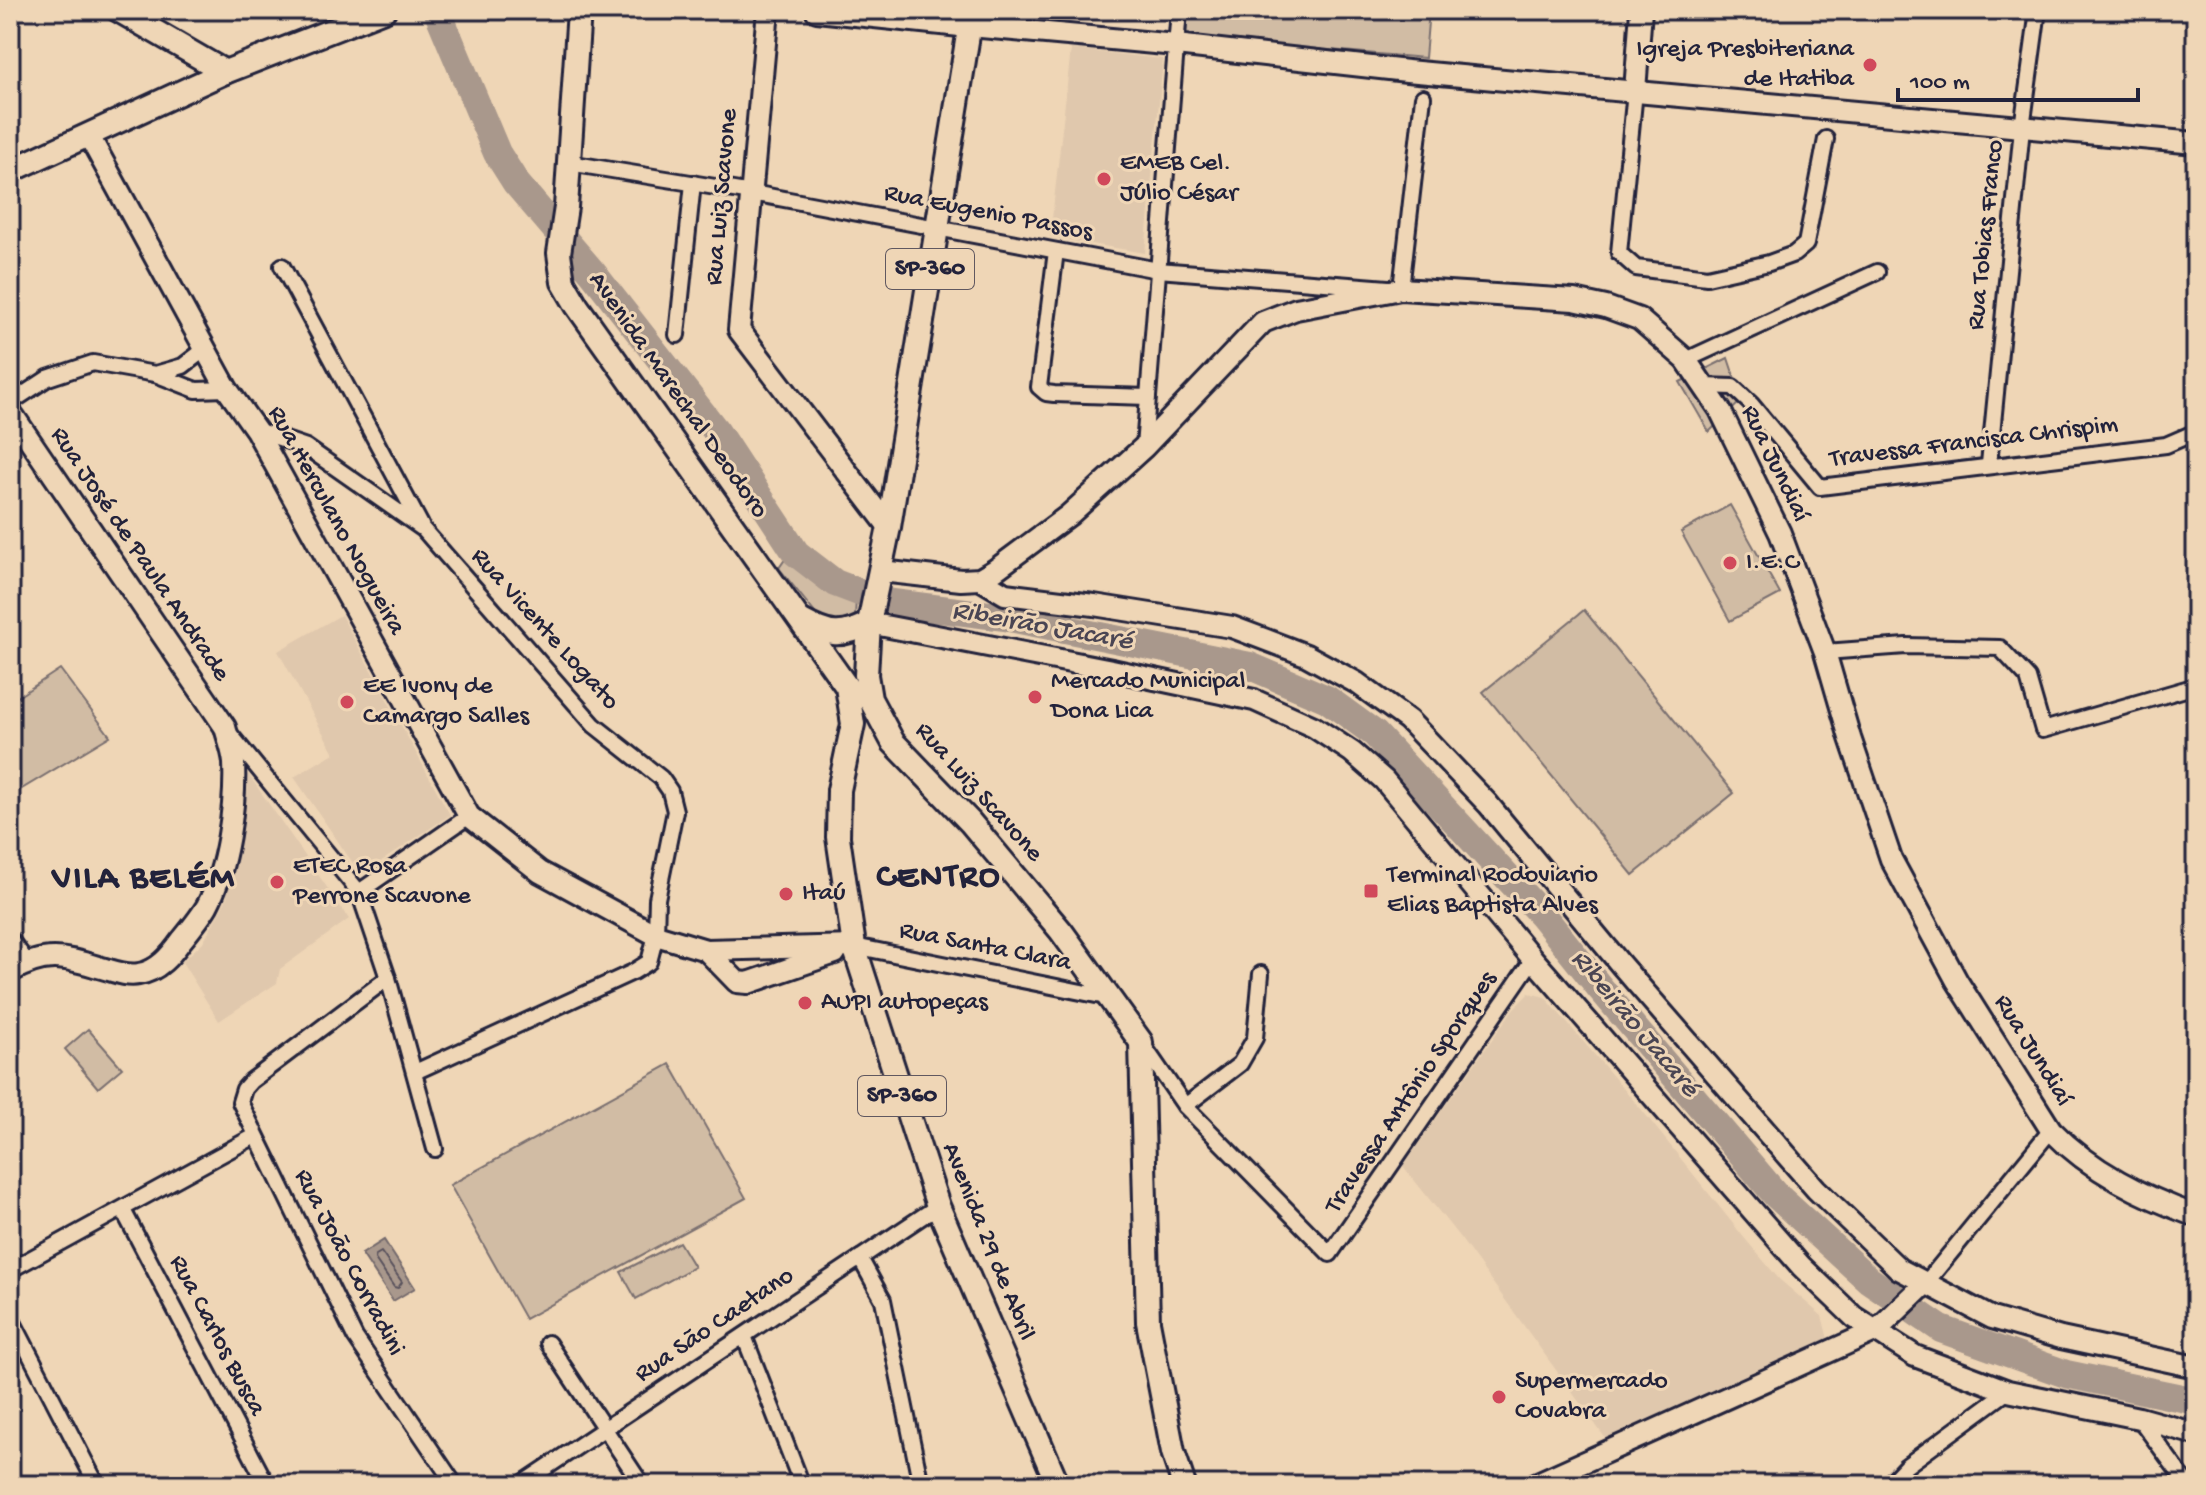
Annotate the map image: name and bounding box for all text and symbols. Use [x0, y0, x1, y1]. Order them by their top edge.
place label: Igreja Presbiteriana de Itatiba [1636, 35, 1856, 96]
scale bar [1898, 52, 2138, 102]
marker: Igreja Presbiteriana de Itatiba [1861, 56, 1879, 74]
text: 100 m [1909, 69, 1970, 98]
street label: Rua Luiz Scavone [700, 107, 746, 287]
street label: Rua Tobias Franco [1962, 138, 2012, 332]
place label: EMEB Cel. Júlio César [1120, 149, 1241, 210]
marker: EMEB Cel. Júlio César [1095, 170, 1113, 188]
street label: Rua Eugenio Passos [881, 179, 1096, 250]
road number: SP-360 [886, 249, 974, 289]
street label: Avenida Marechal Deodoro [580, 267, 774, 525]
street label: Rua Herculano Nogueira [259, 401, 412, 642]
street label: Rua Jundiaí [1733, 401, 1816, 529]
street label: Travessa Francisca Chrispim [1826, 410, 2120, 476]
street label: Rua José de Paula Andrade [42, 422, 236, 689]
street label: Rua Vicente Logato [463, 542, 625, 718]
place label: I.E.C [1746, 548, 1801, 579]
marker: I.E.C [1721, 554, 1739, 572]
water label: Ribeirão Jacaré [949, 595, 1136, 659]
place label: Mercado Municipal Dona Lica [1049, 667, 1245, 728]
place label: EE Ivony de Camargo Salles [363, 672, 530, 733]
marker: Mercado Municipal Dona Lica [1026, 688, 1044, 706]
marker: EE Ivony de Camargo Salles [338, 693, 356, 711]
street label: Rua Luiz Scavone [907, 717, 1049, 870]
place label: ETEC Rosa Perrone Scavone [292, 852, 471, 913]
district label: CENTRO [876, 859, 1002, 899]
district label: VILA BELÉM [50, 860, 236, 900]
place label: Terminal Rodoviario Elias Baptista Alves [1385, 861, 1599, 922]
marker: ETEC Rosa Perrone Scavone [268, 873, 286, 891]
place label: Itaú [802, 879, 846, 910]
marker: Terminal Rodoviario Elias Baptista Alves [1362, 882, 1380, 900]
marker: Itaú [777, 885, 795, 903]
street label: Rua Santa Clara [896, 916, 1075, 980]
water label: Ribeirão Jacaré [1563, 944, 1706, 1106]
street label: Travessa Antônio Sporques [1318, 965, 1506, 1222]
place label: AUPI autopeças [821, 988, 989, 1019]
street label: Rua Jundiaí [1986, 989, 2079, 1114]
marker: AUPI autopeças [796, 994, 814, 1012]
road number: SP-360 [858, 1076, 946, 1116]
street label: Avenida 29 de Abril [933, 1139, 1041, 1345]
street label: Rua João Corradini [286, 1164, 410, 1362]
street label: Rua Carlos Busca [161, 1250, 272, 1423]
street label: Rua São Caetano [629, 1261, 801, 1391]
place label: Supermercado Covabra [1515, 1367, 1668, 1428]
marker: Supermercado Covabra [1490, 1388, 1508, 1406]

